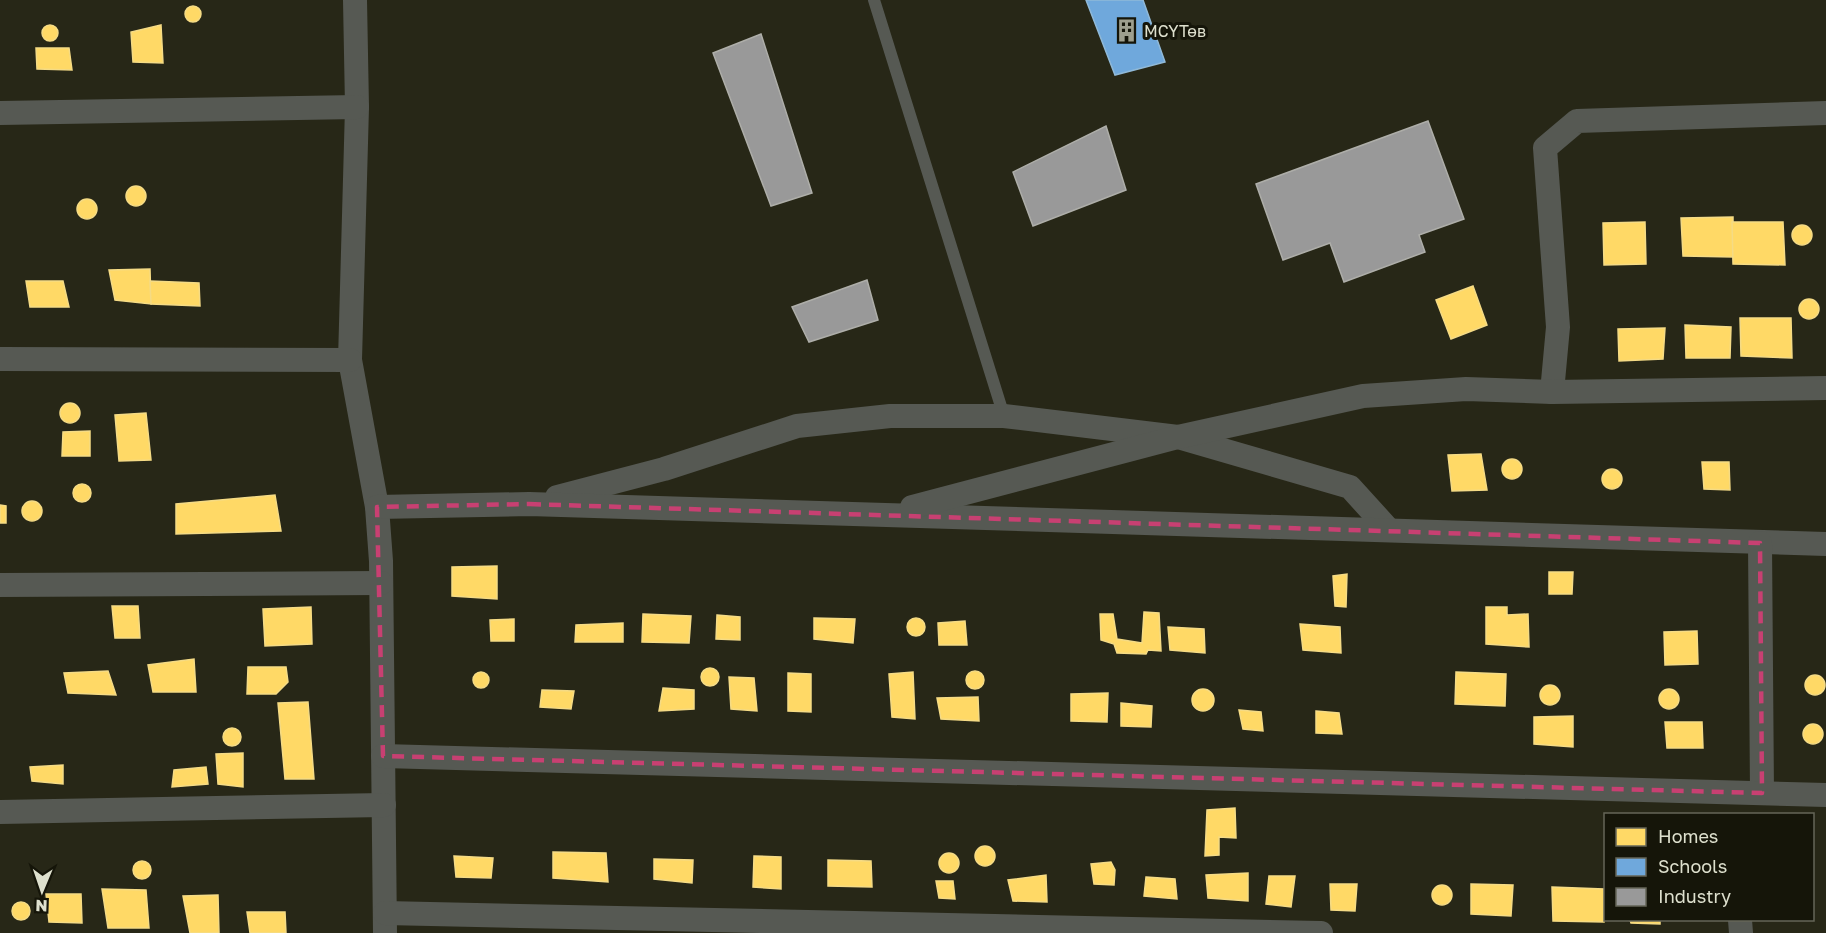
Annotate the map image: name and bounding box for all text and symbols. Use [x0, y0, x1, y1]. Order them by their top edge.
building icon: МСҮТөв [1113, 18, 1139, 44]
place label: МСҮТөв [1144, 21, 1206, 41]
legend [1604, 813, 1814, 921]
text: Homes [1658, 825, 1718, 847]
text: Schools [1658, 855, 1727, 877]
north arrow [12, 861, 72, 921]
text: Industry [1658, 885, 1731, 907]
text: N [35, 896, 48, 916]

